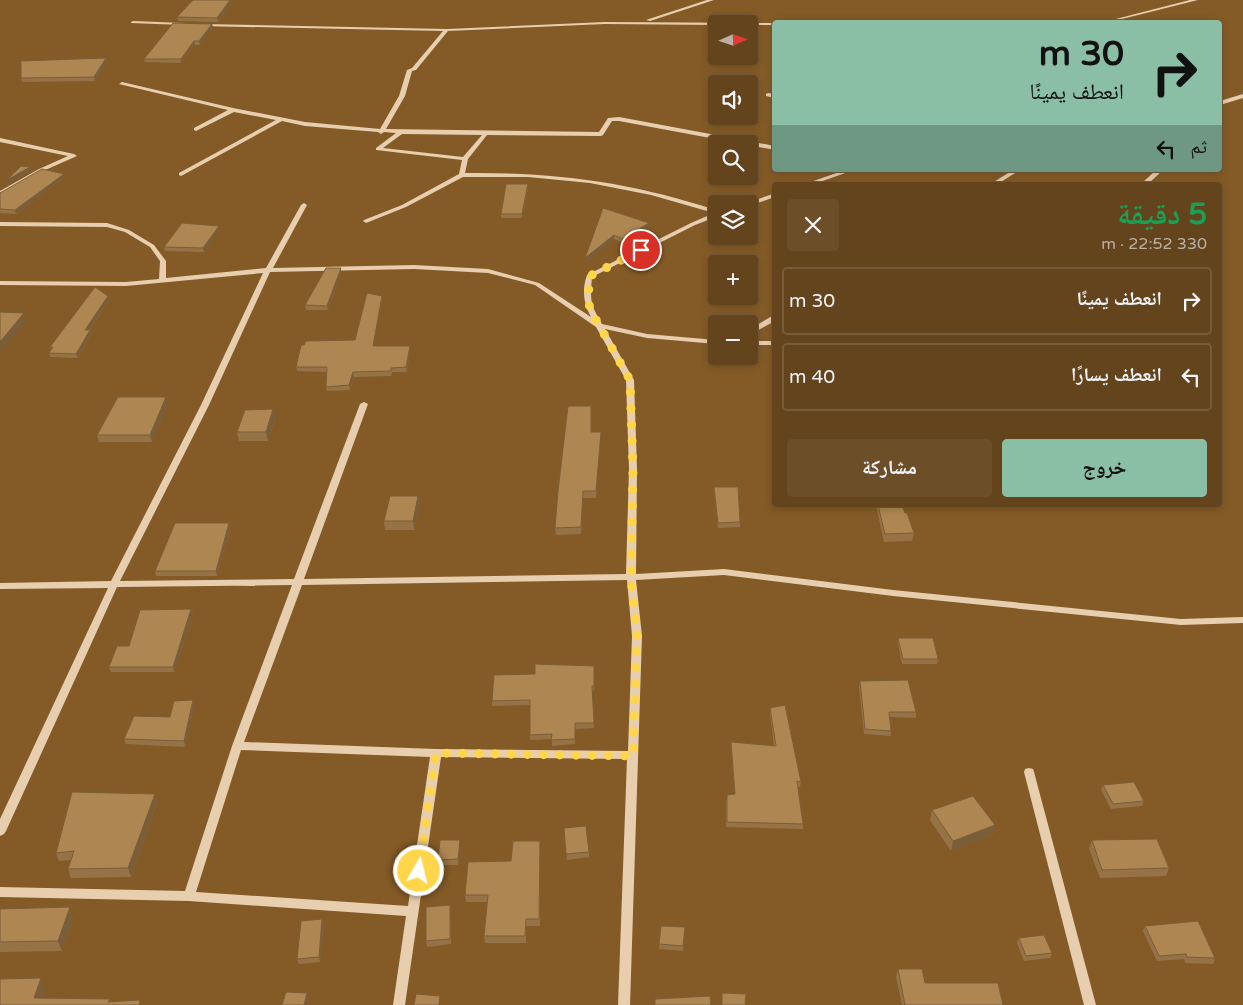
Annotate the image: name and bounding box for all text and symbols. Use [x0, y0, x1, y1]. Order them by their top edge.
north arrow [708, 15, 758, 65]
map controls [708, 15, 758, 365]
text: 30 m [1039, 33, 1124, 75]
icon: right [1142, 40, 1207, 105]
button: sound [708, 75, 758, 125]
text: انعطف يمينًا [1030, 79, 1124, 105]
button: search [708, 135, 758, 185]
icon: left [1152, 135, 1180, 163]
text: ثم [1190, 136, 1207, 158]
button: layers [708, 195, 758, 245]
text: 5 دقيقة [1117, 196, 1207, 233]
button: close [787, 199, 839, 251]
pin [620, 229, 662, 271]
text: 330 m · 22:52 [1101, 234, 1207, 254]
icon: arrive [627, 236, 655, 264]
button: + [708, 255, 758, 305]
icon: right [1177, 287, 1205, 315]
text: انعطف يمينًا [1076, 288, 1162, 310]
text: 30 m [789, 290, 835, 312]
button: − [708, 315, 758, 365]
icon: left [1177, 363, 1205, 391]
text: انعطف يسارًا [1071, 364, 1162, 386]
text: 40 m [789, 366, 835, 388]
button: مشاركة [787, 439, 992, 497]
button: خروج [1002, 439, 1207, 497]
position arrow [392, 844, 444, 896]

